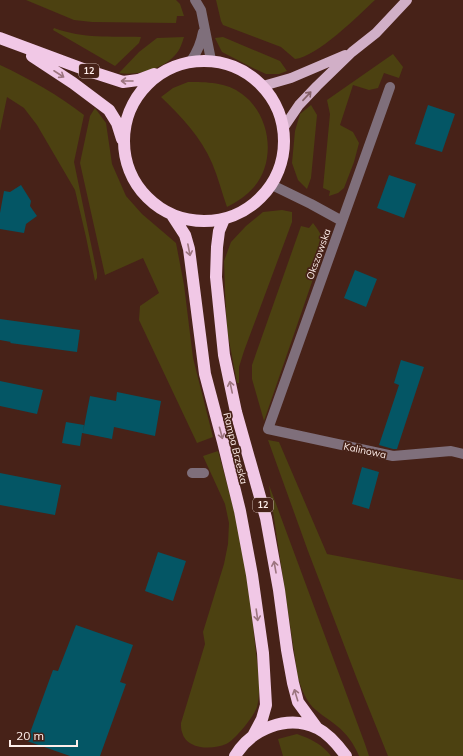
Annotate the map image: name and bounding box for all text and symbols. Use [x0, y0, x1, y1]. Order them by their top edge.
road number: 12 [79, 64, 99, 78]
one-way arrow [53, 69, 64, 78]
one-way arrow [121, 77, 134, 85]
one-way arrow [303, 91, 312, 101]
street label: Okszowska [303, 227, 334, 281]
one-way arrow [185, 243, 193, 256]
one-way arrow [226, 380, 234, 393]
street label: Rampa Brzeska [220, 411, 251, 485]
one-way arrow [217, 426, 225, 439]
street label: Kalinowa [342, 440, 387, 461]
road number: 12 [253, 498, 273, 512]
one-way arrow [271, 561, 279, 574]
one-way arrow [253, 608, 261, 621]
one-way arrow [292, 689, 300, 701]
scale bar [10, 722, 77, 748]
text: 20 m [16, 728, 44, 743]

